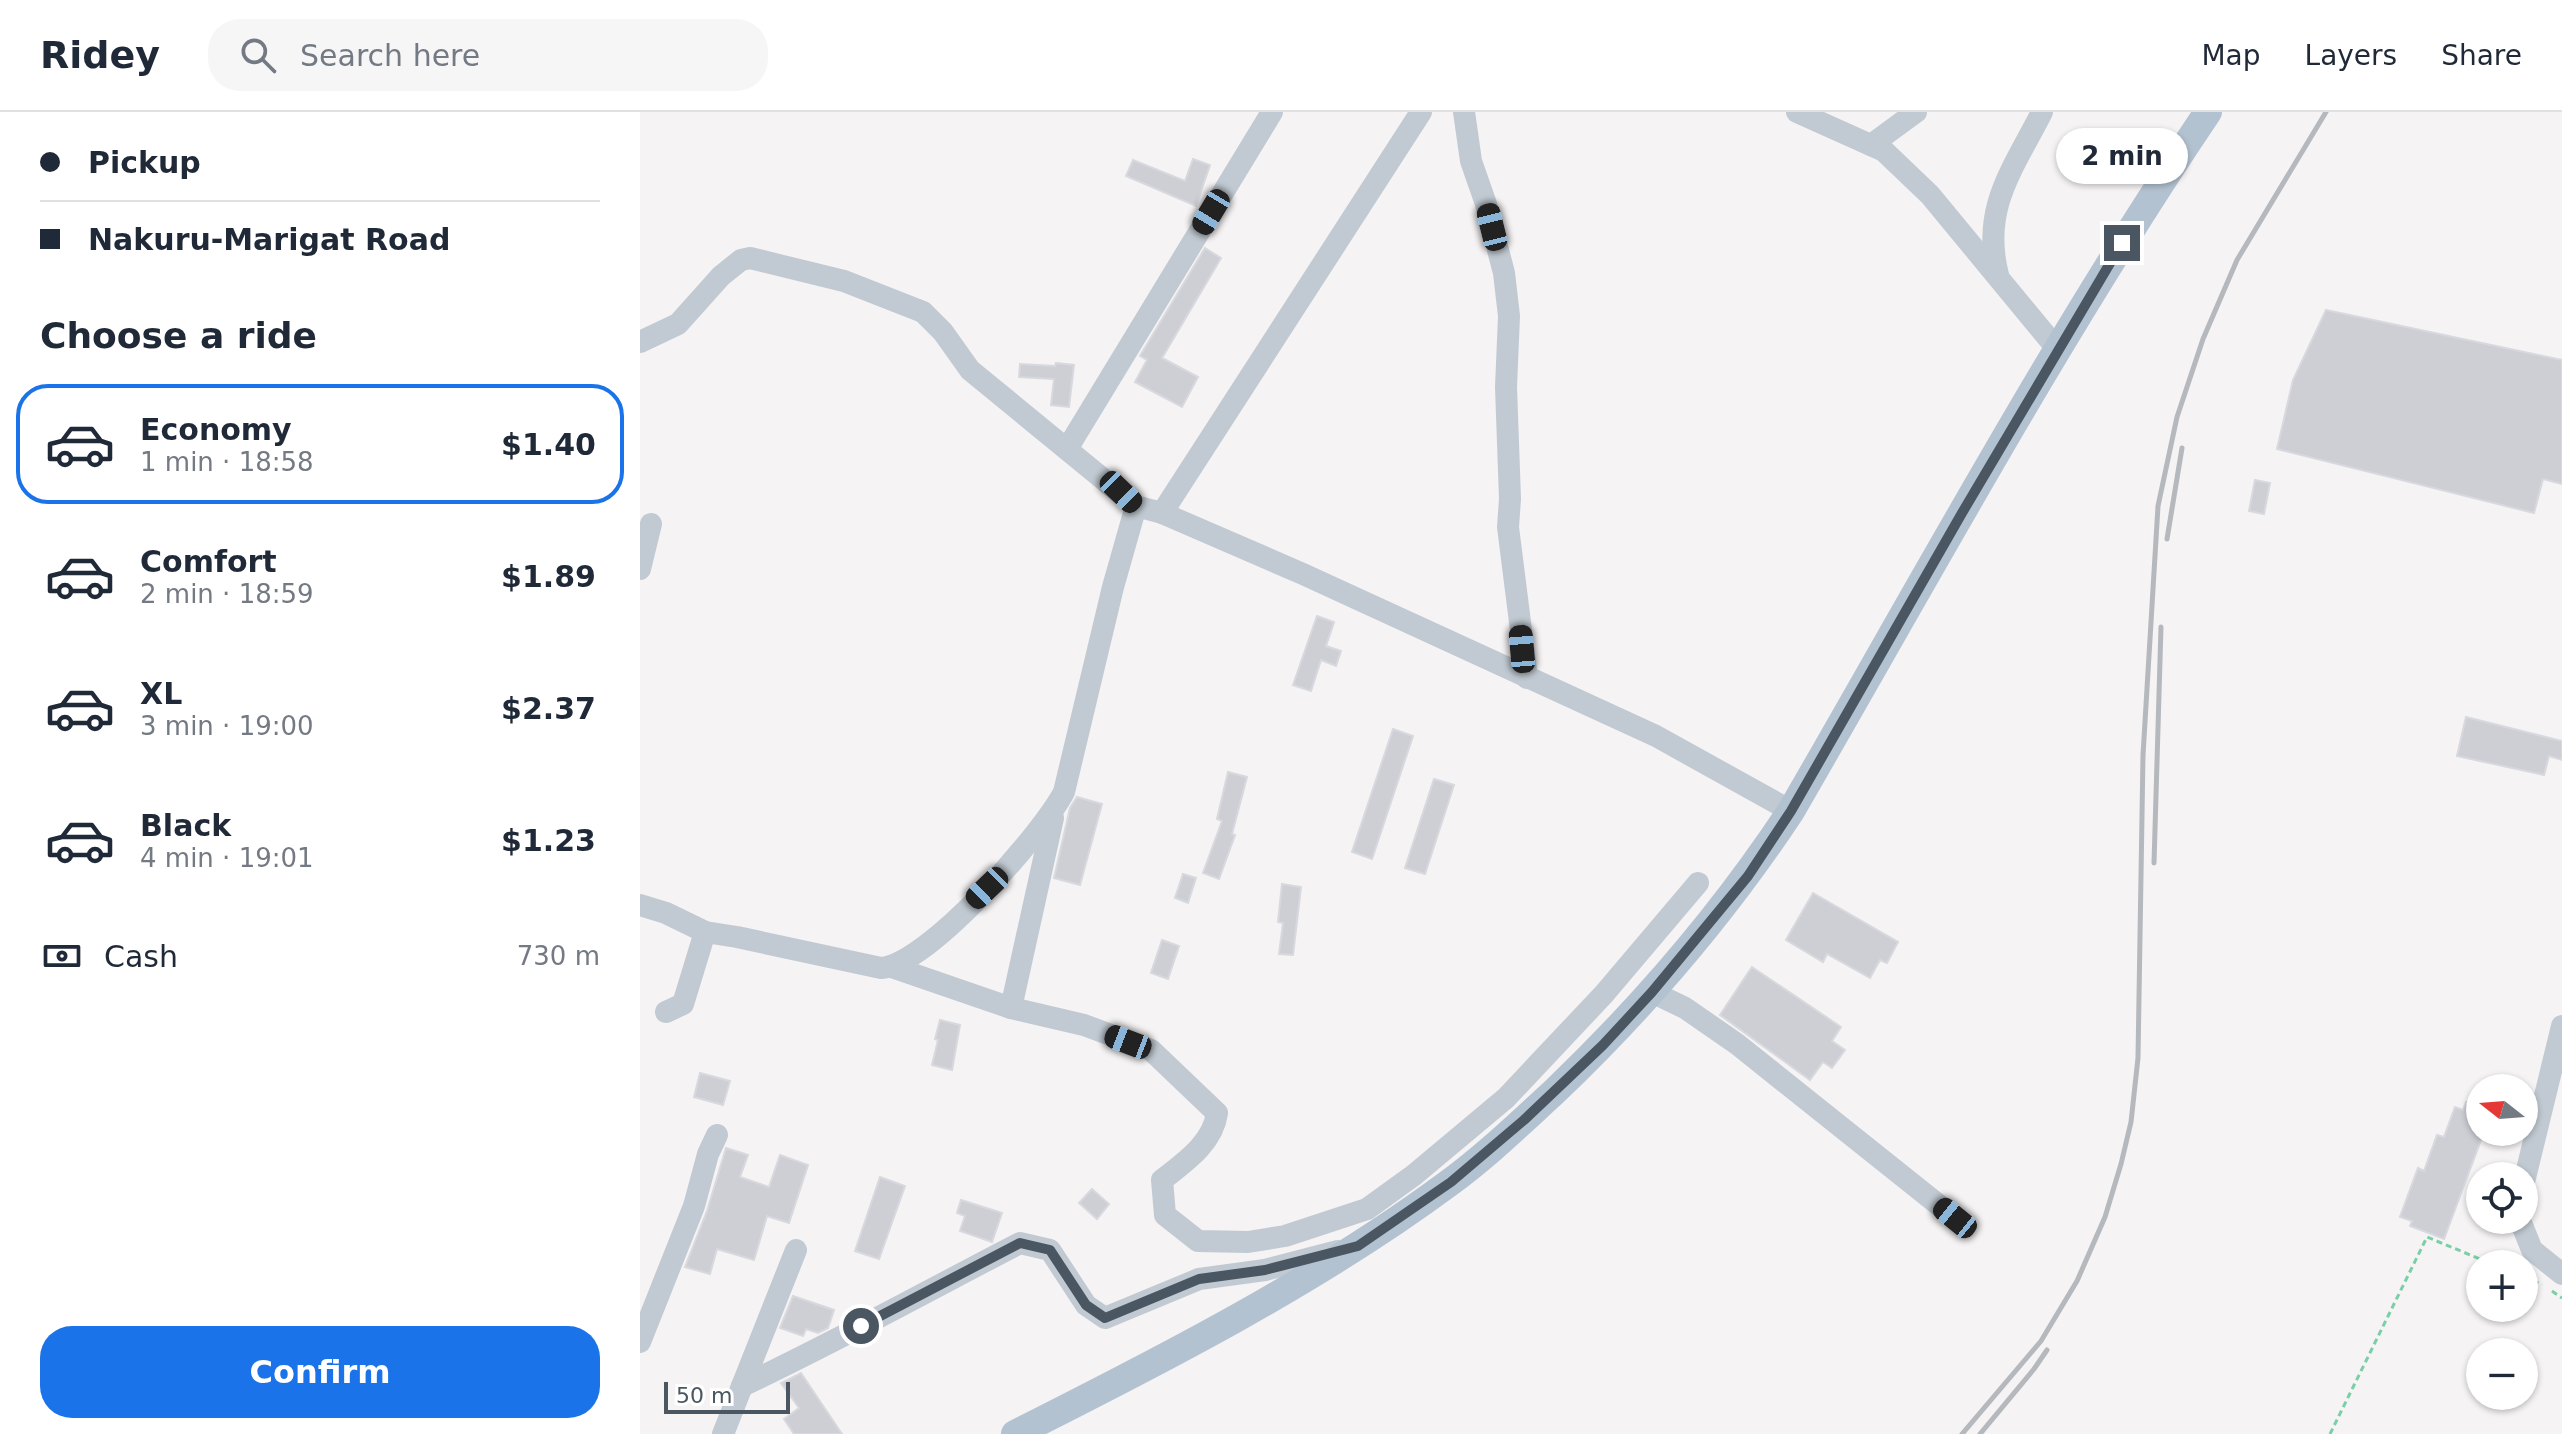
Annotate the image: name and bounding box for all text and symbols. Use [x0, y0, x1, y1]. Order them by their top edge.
search box [208, 19, 768, 91]
text: Ridey [40, 33, 160, 77]
icon: search [236, 33, 280, 77]
text: Search here [300, 38, 480, 73]
text: Map [2201, 39, 2261, 72]
text: Layers [2305, 39, 2397, 72]
text: Share [2441, 39, 2522, 72]
callout: 2 min [2056, 127, 2188, 183]
text: 2 min [2081, 141, 2163, 171]
text: Pickup [88, 145, 201, 180]
car [1188, 185, 1234, 239]
car [1475, 201, 1509, 253]
text: Nakuru-Marigat Road [88, 222, 450, 257]
route end [2104, 225, 2140, 261]
text: Choose a ride [40, 315, 317, 356]
icon: car [44, 408, 116, 480]
text: Economy [140, 412, 292, 447]
text: $1.40 [501, 427, 596, 462]
text: 1 min · 18:58 [140, 447, 314, 477]
car [1095, 467, 1147, 517]
icon: car [44, 540, 116, 612]
text: Comfort [140, 544, 277, 579]
text: $1.89 [501, 559, 596, 594]
text: 2 min · 18:59 [140, 579, 314, 609]
car [1508, 624, 1536, 674]
icon: car [44, 672, 116, 744]
text: XL [140, 676, 182, 711]
text: $2.37 [501, 691, 596, 726]
text: 3 min · 19:00 [140, 711, 314, 741]
icon: car [44, 804, 116, 876]
text: Black [140, 808, 231, 843]
text: $1.23 [501, 823, 596, 858]
text: 4 min · 19:01 [140, 843, 314, 873]
car [961, 863, 1013, 913]
icon: cash [40, 934, 84, 978]
text: Cash [104, 939, 178, 974]
text: 730 m [517, 941, 600, 971]
car [1101, 1022, 1155, 1062]
north arrow [2466, 1074, 2538, 1146]
map controls [2466, 1074, 2538, 1410]
button: locate [2466, 1162, 2538, 1234]
car [1929, 1194, 1981, 1242]
button: + [2466, 1250, 2538, 1322]
route start [843, 1308, 879, 1344]
button: Confirm [40, 1326, 600, 1418]
button: − [2466, 1338, 2538, 1410]
scale bar [664, 1378, 790, 1414]
text: 50 m [676, 1383, 732, 1408]

